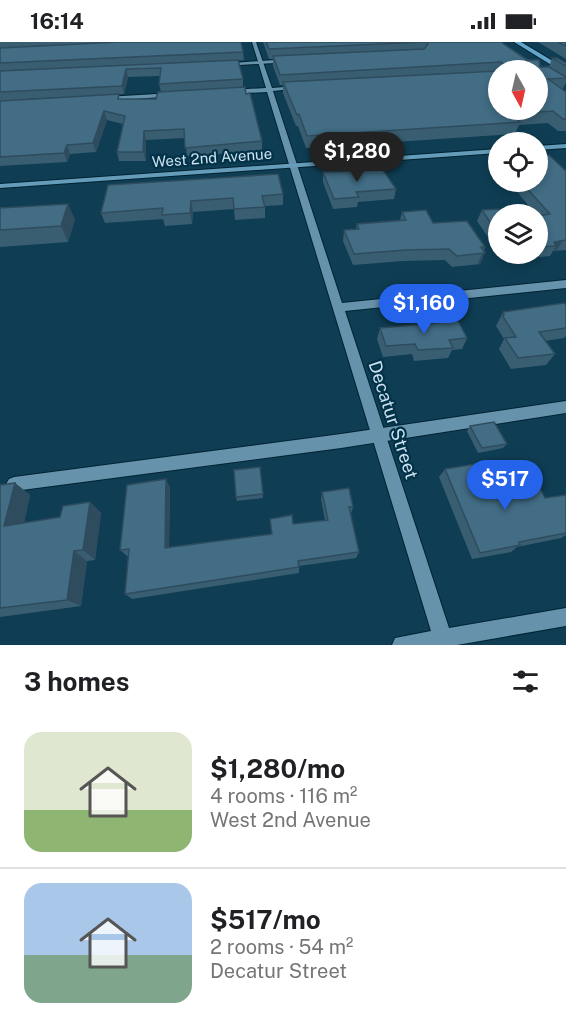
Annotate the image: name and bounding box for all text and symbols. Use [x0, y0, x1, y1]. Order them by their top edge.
text: 16:14 [30, 8, 84, 34]
north arrow [488, 60, 548, 120]
map controls [488, 60, 548, 264]
pin: $1,280 [308, 132, 406, 183]
button: locate [488, 132, 548, 192]
text: $1,280 [323, 139, 391, 163]
street label: West 2nd Avenue [151, 145, 273, 170]
button: layers [488, 204, 548, 264]
pin: $1,160 [375, 284, 473, 335]
text: $1,160 [393, 291, 455, 315]
street label: Decatur Street [364, 358, 423, 482]
pin: $517 [469, 460, 541, 511]
text: $517 [481, 467, 529, 491]
icon: filters [509, 665, 542, 698]
text: 3 homes [24, 666, 129, 697]
text: $1,280/mo [210, 753, 345, 784]
icon: home [72, 756, 144, 828]
text: 4 rooms · 116 m² [210, 784, 357, 808]
text: West 2nd Avenue [210, 808, 371, 832]
text: $517/mo [210, 904, 321, 935]
icon: home [72, 907, 144, 979]
text: 2 rooms · 54 m² [210, 935, 353, 959]
text: Decatur Street [210, 959, 347, 983]

